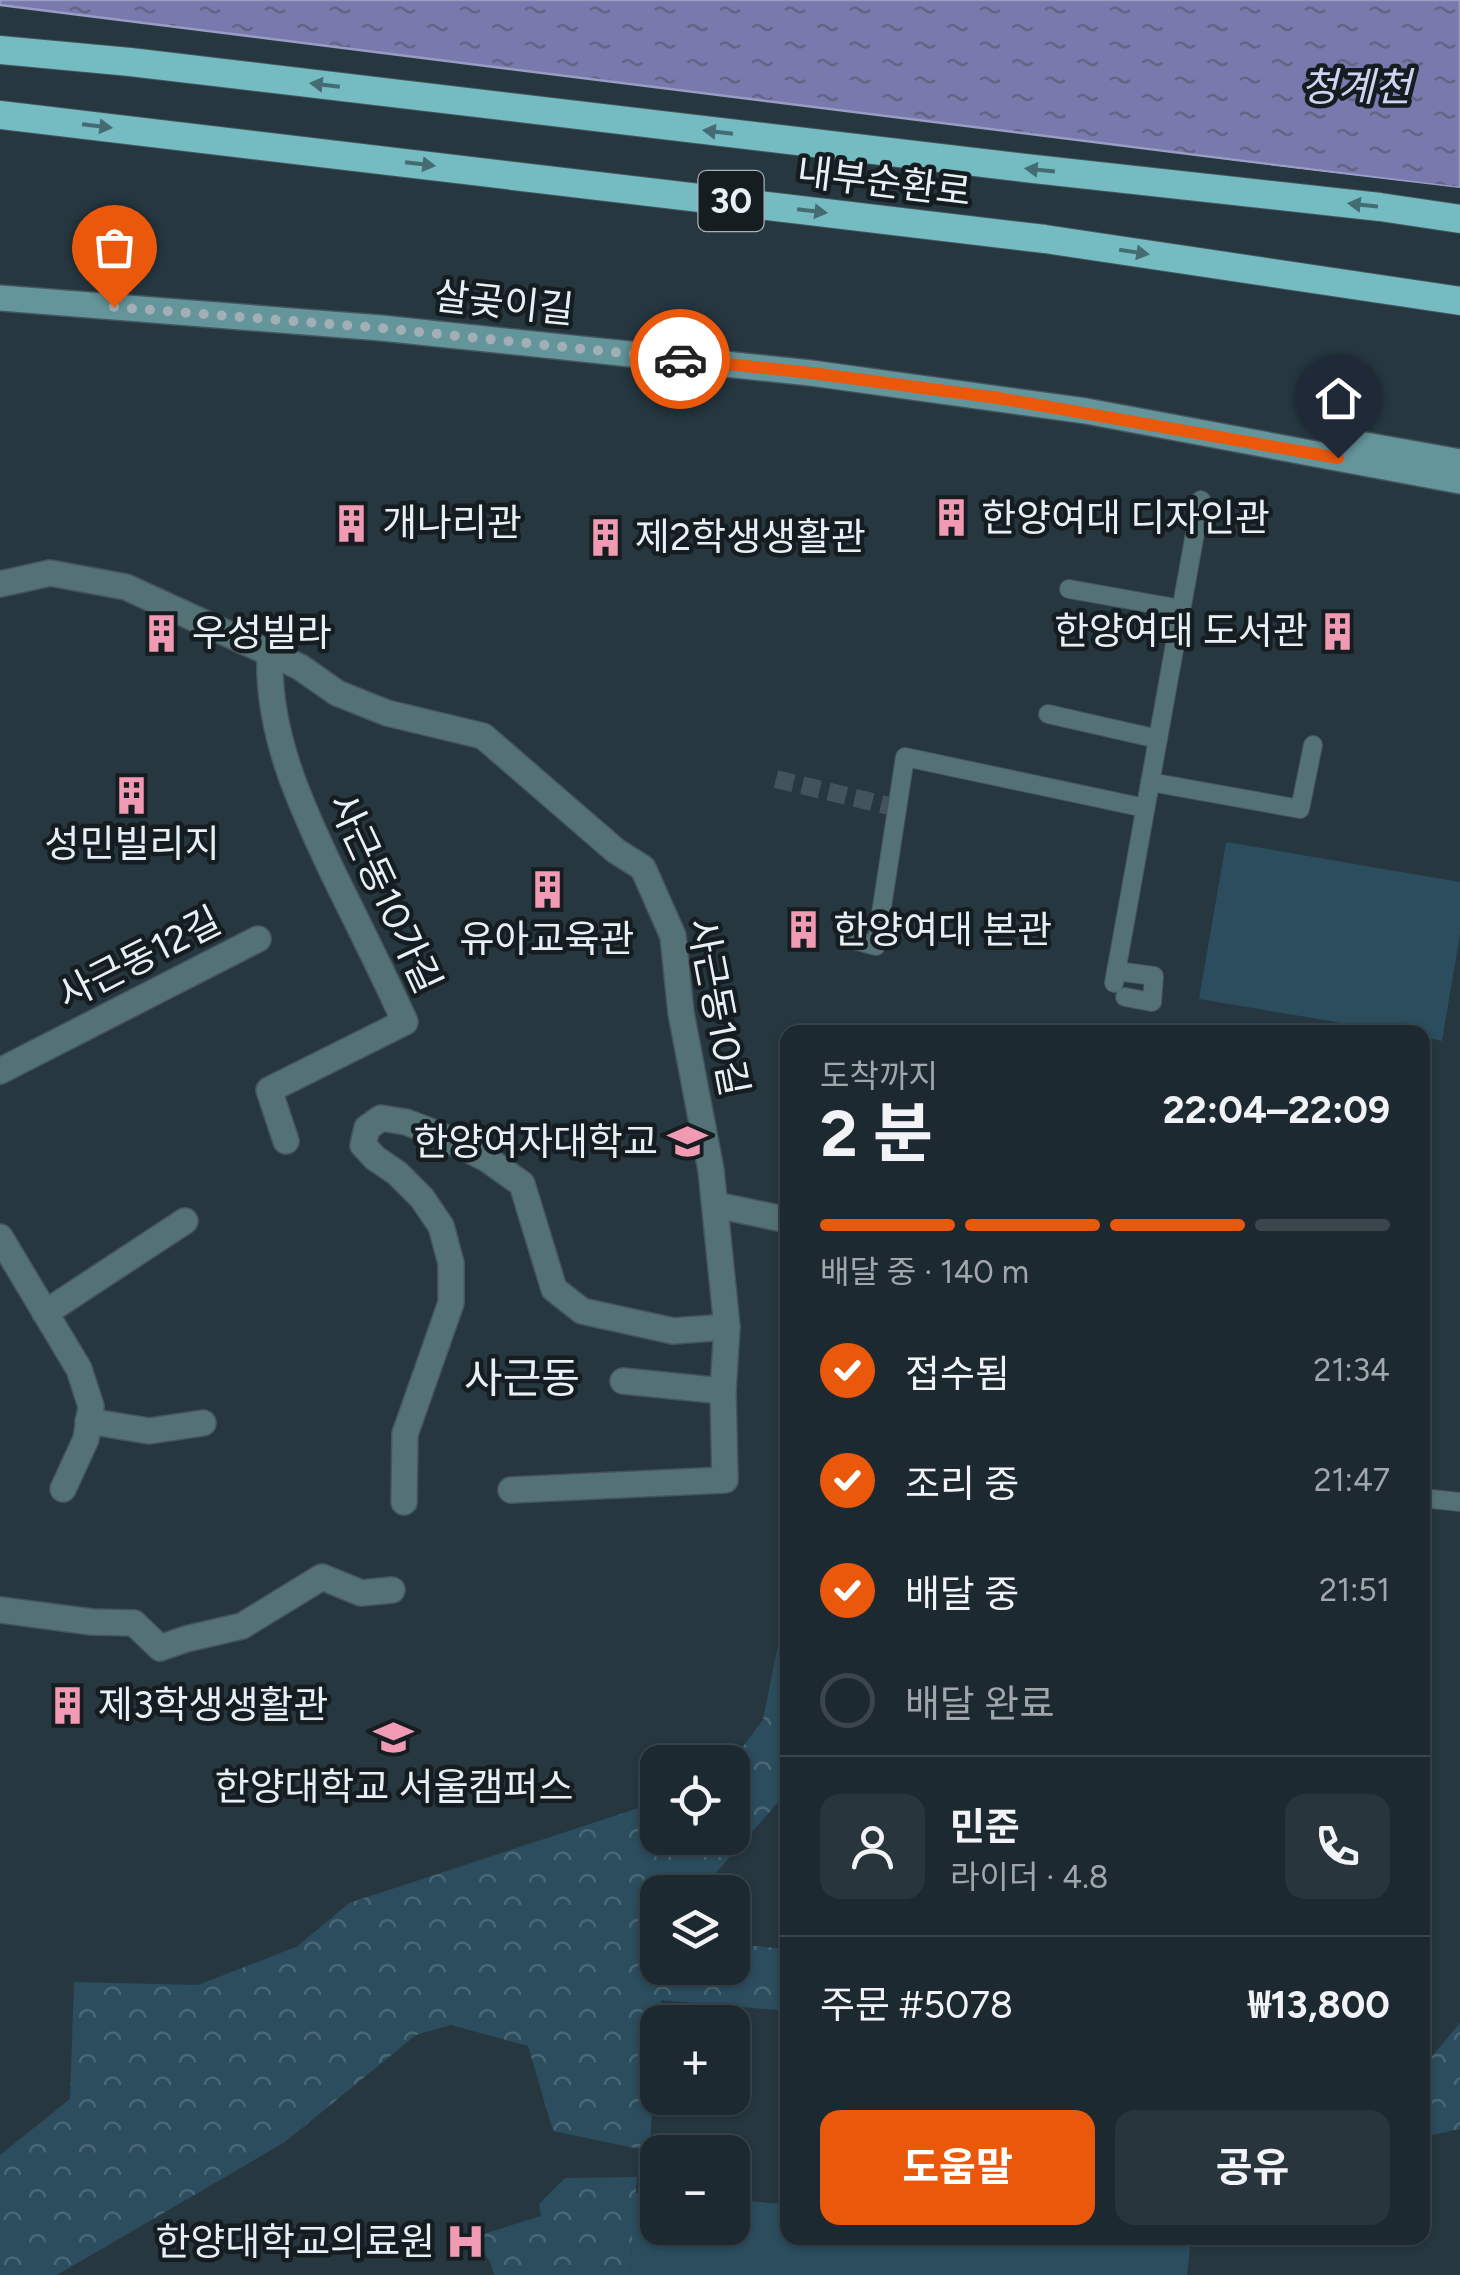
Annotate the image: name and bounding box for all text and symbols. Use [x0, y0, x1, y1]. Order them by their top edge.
water label: 청계천 [1301, 63, 1415, 111]
one-way arrow [309, 77, 341, 93]
one-way arrow [81, 118, 113, 134]
one-way arrow [701, 124, 733, 140]
street label: 내부순환로 [794, 149, 974, 215]
one-way arrow [404, 156, 436, 172]
one-way arrow [1024, 162, 1056, 178]
road number: 30 [698, 171, 764, 231]
one-way arrow [1347, 197, 1379, 213]
one-way arrow [796, 203, 828, 219]
pin [72, 205, 157, 308]
icon: bag [87, 220, 142, 275]
one-way arrow [1119, 245, 1150, 260]
street label: 살곶이길 [432, 273, 576, 333]
courier [630, 309, 730, 409]
icon: car [653, 332, 708, 387]
pin [1296, 356, 1381, 459]
icon: home [1311, 371, 1366, 426]
place label: 한양여대 디자인관 [981, 495, 1270, 541]
building icon: 한양여대 디자인관 [930, 497, 972, 539]
place label: 개나리관 [382, 500, 522, 546]
building icon: 개나리관 [331, 502, 373, 544]
place label: 제2학생생활관 [635, 514, 866, 560]
building icon: 제2학생생활관 [584, 516, 626, 558]
place label: 한양여대 도서관 [1054, 608, 1308, 654]
place label: 우성빌라 [192, 610, 332, 656]
building icon: 한양여대 도서관 [1317, 610, 1359, 652]
building icon: 우성빌라 [141, 612, 183, 654]
building icon: 성민빌리지 [111, 774, 153, 816]
street label: 사근동10가길 [319, 786, 451, 1000]
place label: 성민빌리지 [45, 821, 219, 867]
building icon: 유아교육관 [526, 869, 568, 911]
street label: 사근동12길 [50, 897, 228, 1019]
place label: 한양여대 본관 [833, 907, 1052, 953]
building icon: 한양여대 본관 [782, 909, 824, 951]
street label: 사근동10길 [678, 914, 758, 1100]
place label: 유아교육관 [460, 916, 634, 962]
text: 도착까지 [820, 1057, 938, 1095]
text: 22:04–22:09 [1163, 1087, 1390, 1133]
text: 2 분 [820, 1094, 933, 1172]
place label: 한양여자대학교 [413, 1119, 658, 1165]
school or university icon: 한양여자대학교 [667, 1121, 709, 1163]
text: 배달 중 · 140 m [820, 1253, 1029, 1291]
icon: check [820, 1343, 875, 1398]
text: 접수됨 [905, 1351, 1010, 1397]
text: 21:34 [1314, 1351, 1390, 1389]
district label: 사근동 [464, 1353, 580, 1404]
icon: check [820, 1453, 875, 1508]
text: 조리 중 [905, 1461, 1019, 1507]
text: 21:47 [1314, 1461, 1390, 1499]
icon: check [820, 1563, 875, 1618]
text: 배달 중 [905, 1571, 1019, 1617]
text: 21:51 [1319, 1571, 1390, 1609]
text: 배달 완료 [905, 1681, 1054, 1727]
place label: 제3학생생활관 [98, 1682, 328, 1728]
building icon: 제3학생생활관 [47, 1684, 89, 1726]
school or university icon: 한양대학교 서울캠퍼스 [373, 1717, 415, 1759]
map controls [640, 1745, 750, 2245]
button: locate [640, 1745, 750, 1855]
place label: 한양대학교 서울캠퍼스 [215, 1764, 574, 1810]
button: person [820, 1794, 925, 1899]
button: phone [1285, 1794, 1390, 1899]
text: 민준 [950, 1804, 1020, 1850]
text: 라이더 · 4.8 [950, 1858, 1108, 1896]
button: layers [640, 1875, 750, 1985]
text: 주문 #5078 [820, 1982, 1013, 2028]
text: ₩13,800 [1248, 1982, 1390, 2028]
button: + [640, 2005, 750, 2115]
button: 도움말 [820, 2110, 1095, 2225]
button: 공유 [1115, 2110, 1390, 2225]
button: − [640, 2135, 750, 2245]
place label: 한양대학교의료원 [155, 2219, 435, 2265]
hospital icon: 한양대학교의료원 [444, 2221, 486, 2263]

